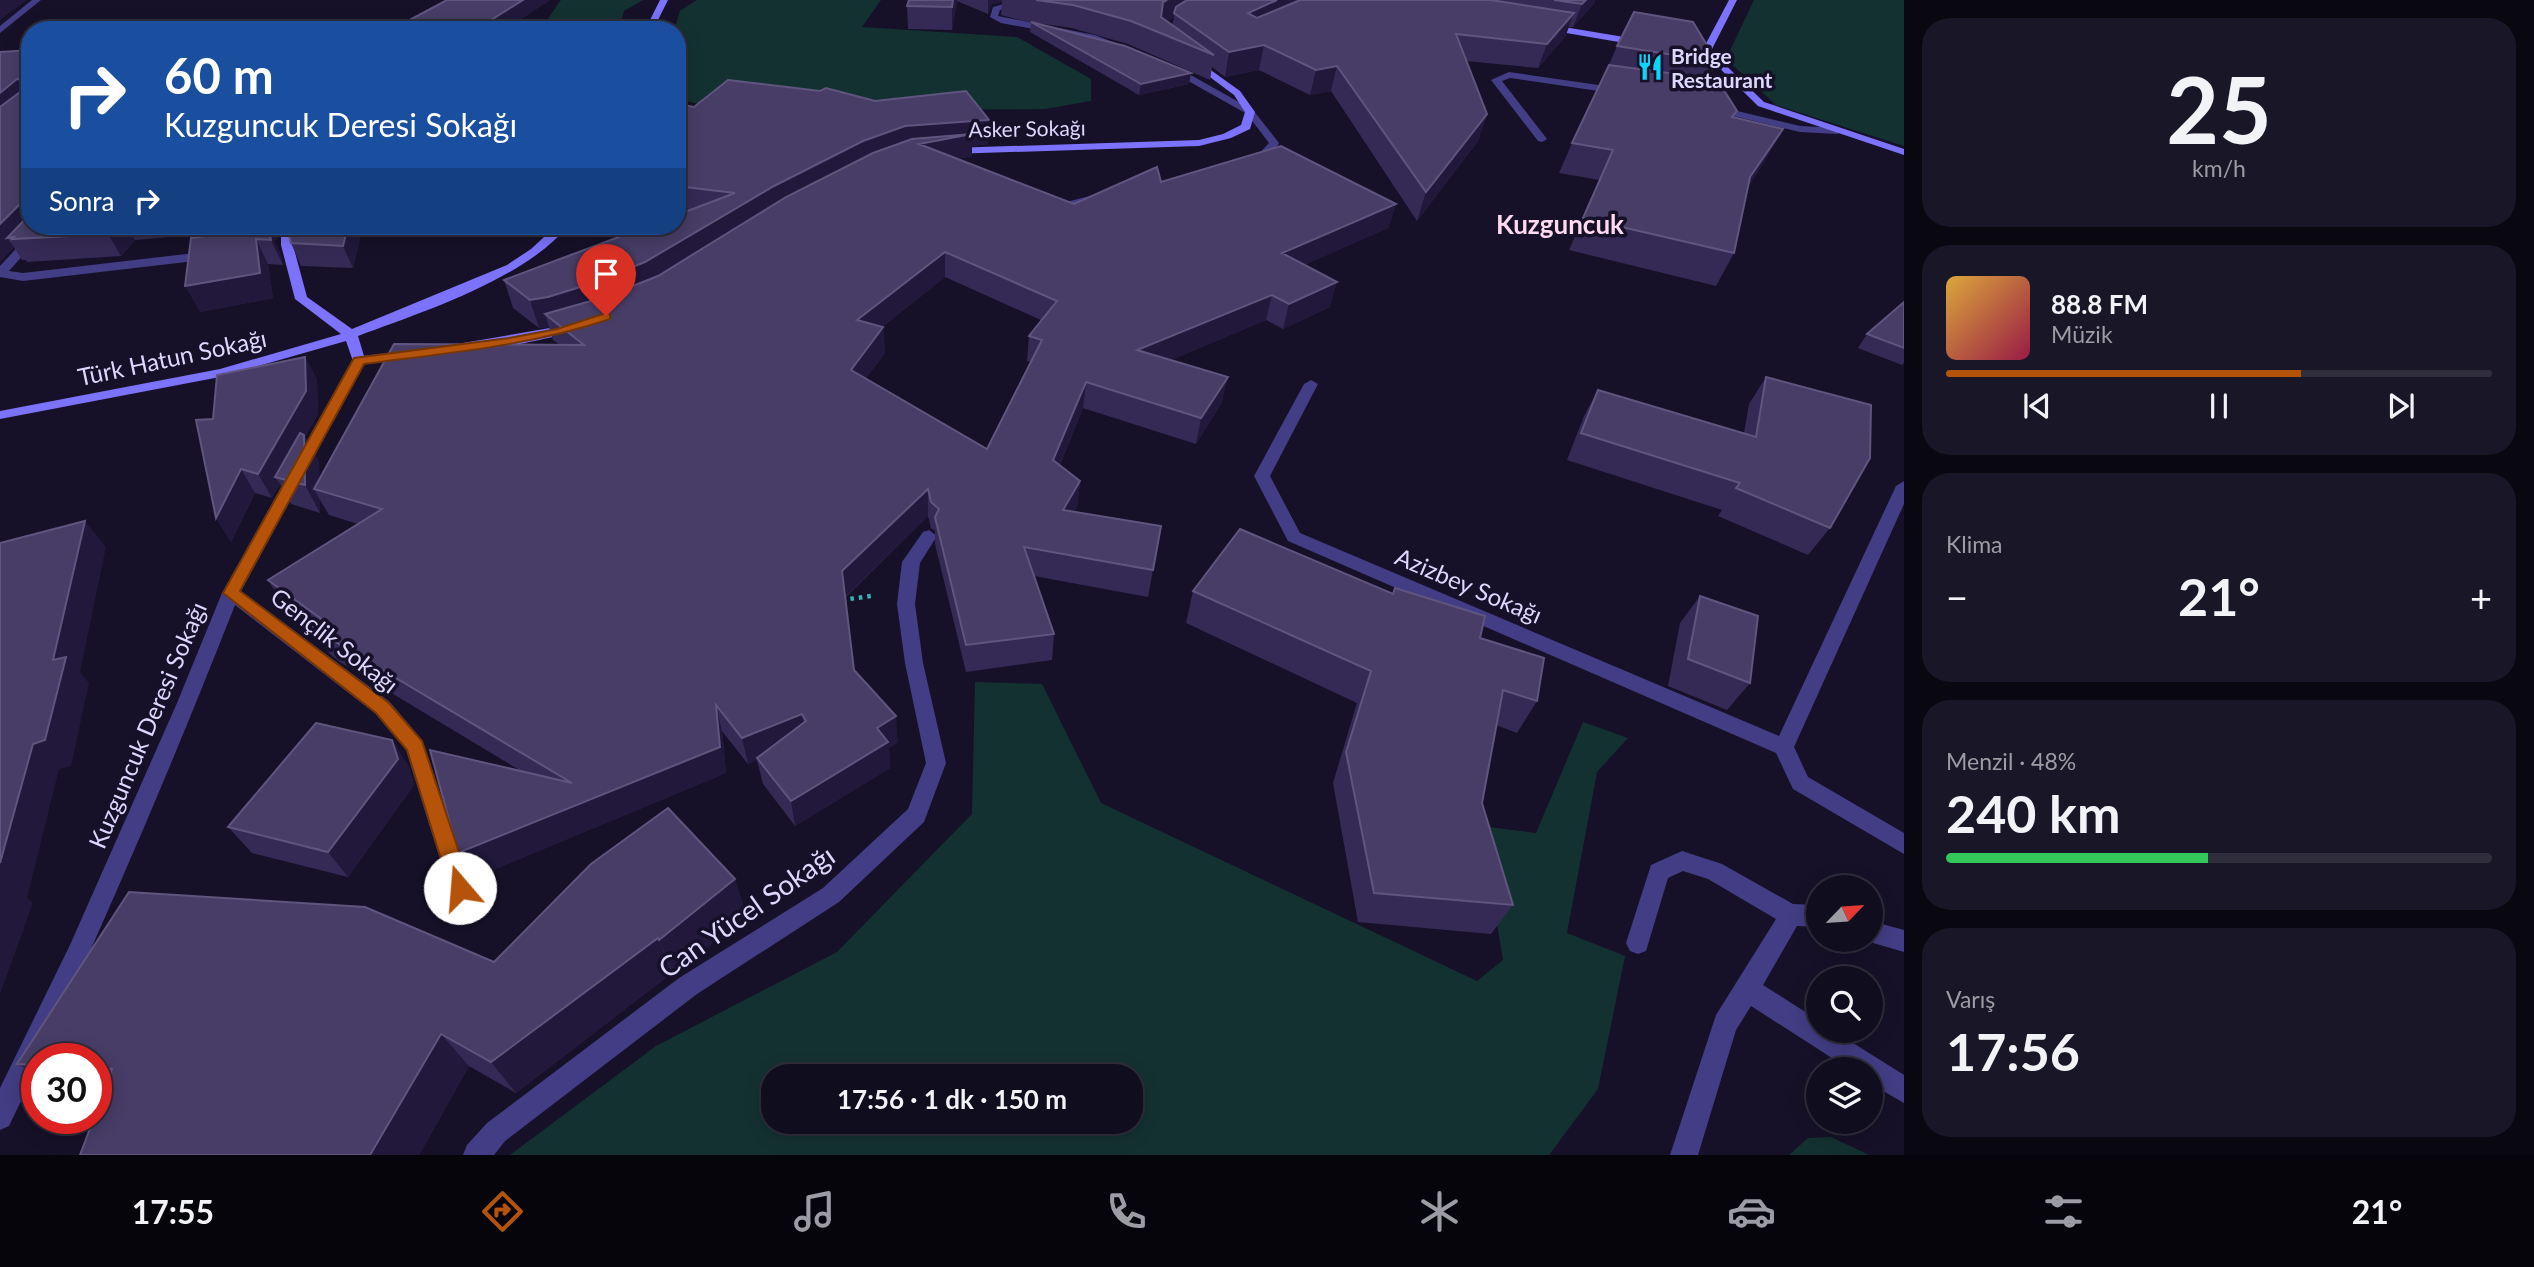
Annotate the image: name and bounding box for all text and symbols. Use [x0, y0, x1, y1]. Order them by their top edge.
place label: Bridge Restaurant [1671, 43, 1773, 92]
text: 60 m [164, 46, 274, 104]
icon: right [49, 49, 140, 140]
restaurant icon: Bridge Restaurant [1635, 52, 1665, 82]
text: 25 [2166, 54, 2272, 163]
text: Kuzguncuk Deresi Sokağı [164, 105, 517, 144]
street label: Asker Sokağı [968, 114, 1086, 142]
text: km/h [2192, 154, 2246, 182]
icon: right [128, 182, 166, 220]
text: Sonra [49, 185, 114, 217]
district label: Kuzguncuk [1496, 208, 1624, 240]
pin [576, 244, 636, 316]
icon: arrive [587, 255, 625, 293]
text: 88.8 FM [2051, 288, 2148, 320]
text: Müzik [2051, 320, 2113, 348]
street label: Türk Hatun Sokağı [75, 323, 269, 391]
icon: previous [2018, 387, 2056, 425]
icon: pause [2200, 387, 2238, 425]
icon: next [2382, 387, 2420, 425]
text: Klima [1946, 530, 2003, 558]
street label: Azizbey Sokağı [1391, 541, 1547, 629]
text: 21° [2178, 565, 2260, 627]
text: − [1946, 574, 1968, 620]
text: + [2470, 574, 2492, 620]
street label: Gençlik Sokağı [266, 581, 404, 699]
street label: Kuzguncuk Deresi Sokağı [82, 597, 212, 853]
text: Menzil · 48% [1946, 747, 2076, 775]
text: 240 km [1946, 782, 2120, 844]
street label: Can Yücel Sokağı [651, 838, 841, 984]
position arrow [423, 851, 497, 925]
north arrow [1806, 875, 1883, 952]
map controls [1806, 875, 1883, 1134]
button: search [1806, 966, 1883, 1043]
text: Varış [1946, 985, 1995, 1013]
text: 17:56 [1946, 1020, 2080, 1082]
speed limit sign: 30 [21, 1043, 112, 1134]
button: layers [1806, 1057, 1883, 1134]
text: 17:56 · 1 dk · 150 m [837, 1083, 1067, 1115]
icon: directions [478, 1187, 527, 1236]
icon: music [790, 1187, 839, 1236]
icon: phone [1102, 1187, 1151, 1236]
icon: climate [1415, 1187, 1464, 1236]
icon: car [1727, 1187, 1776, 1236]
icon: filters [2039, 1187, 2088, 1236]
text: 17:55 [132, 1192, 214, 1231]
text: 21° [2352, 1192, 2402, 1231]

